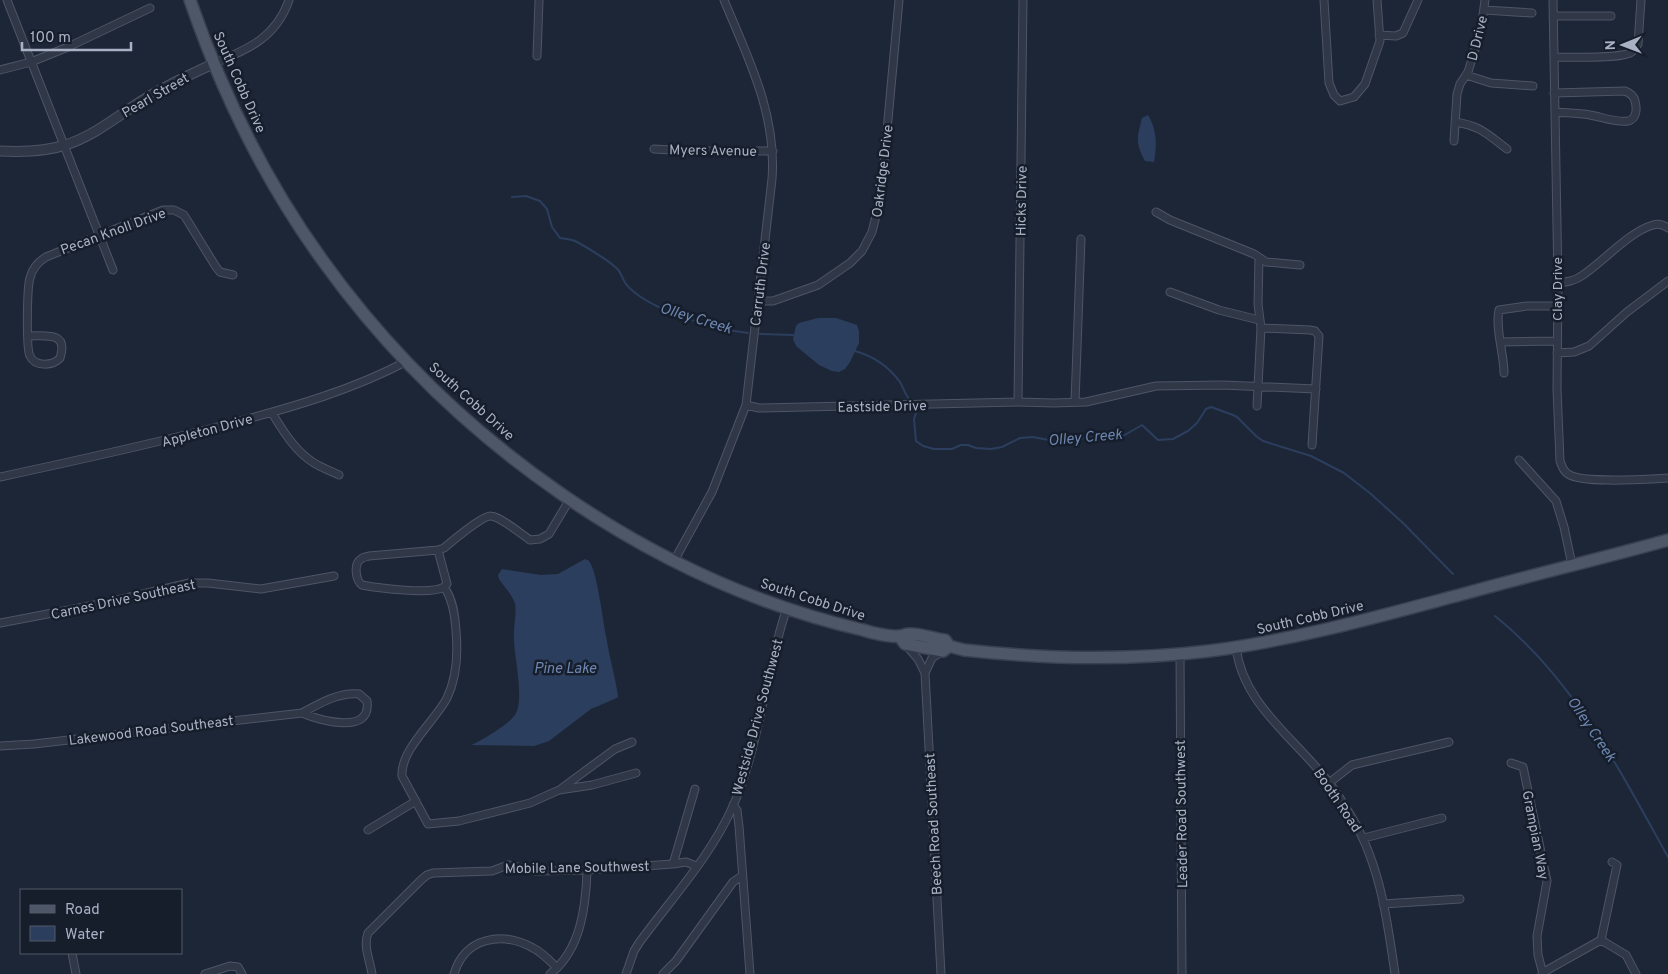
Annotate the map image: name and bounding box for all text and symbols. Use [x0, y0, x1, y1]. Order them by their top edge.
street label: D Drive [1465, 14, 1492, 63]
scale bar [22, 20, 131, 52]
north arrow [1598, 20, 1648, 70]
text: 100 m [30, 29, 71, 48]
street label: South Cobb Drive [209, 29, 269, 136]
text: N [1603, 40, 1620, 50]
street label: Pearl Street [119, 70, 192, 122]
street label: Oakridge Drive [869, 124, 898, 219]
street label: Myers Avenue [669, 142, 757, 161]
street label: Hicks Drive [1013, 166, 1032, 236]
street label: Pecan Knoll Drive [58, 205, 169, 259]
street label: Carruth Drive [748, 241, 775, 327]
street label: Clay Drive [1550, 257, 1567, 321]
water label: Olley Creek [657, 299, 734, 340]
street label: South Cobb Drive [425, 359, 517, 445]
street label: Eastside Drive [837, 398, 927, 417]
street label: Appleton Drive [160, 411, 255, 452]
water label: Olley Creek [1047, 426, 1123, 451]
street label: South Cobb Drive [758, 575, 867, 625]
street label: Carnes Drive Southeast [50, 577, 197, 624]
street label: South Cobb Drive [1255, 598, 1365, 639]
street label: Westside Drive Southwest [729, 637, 788, 797]
water label: Pine Lake [534, 660, 597, 679]
water label: Olley Creek [1562, 694, 1620, 766]
street label: Lakewood Road Southeast [68, 713, 235, 750]
street label: Leader Road Southwest [1173, 740, 1192, 888]
street label: Beech Road Southeast [922, 752, 947, 895]
street label: Booth Road [1309, 766, 1364, 836]
street label: Grampian Way [1518, 789, 1552, 881]
street label: Mobile Lane Southwest [504, 859, 650, 878]
legend [20, 889, 182, 954]
text: Road [65, 901, 100, 920]
text: Water [65, 926, 105, 945]

